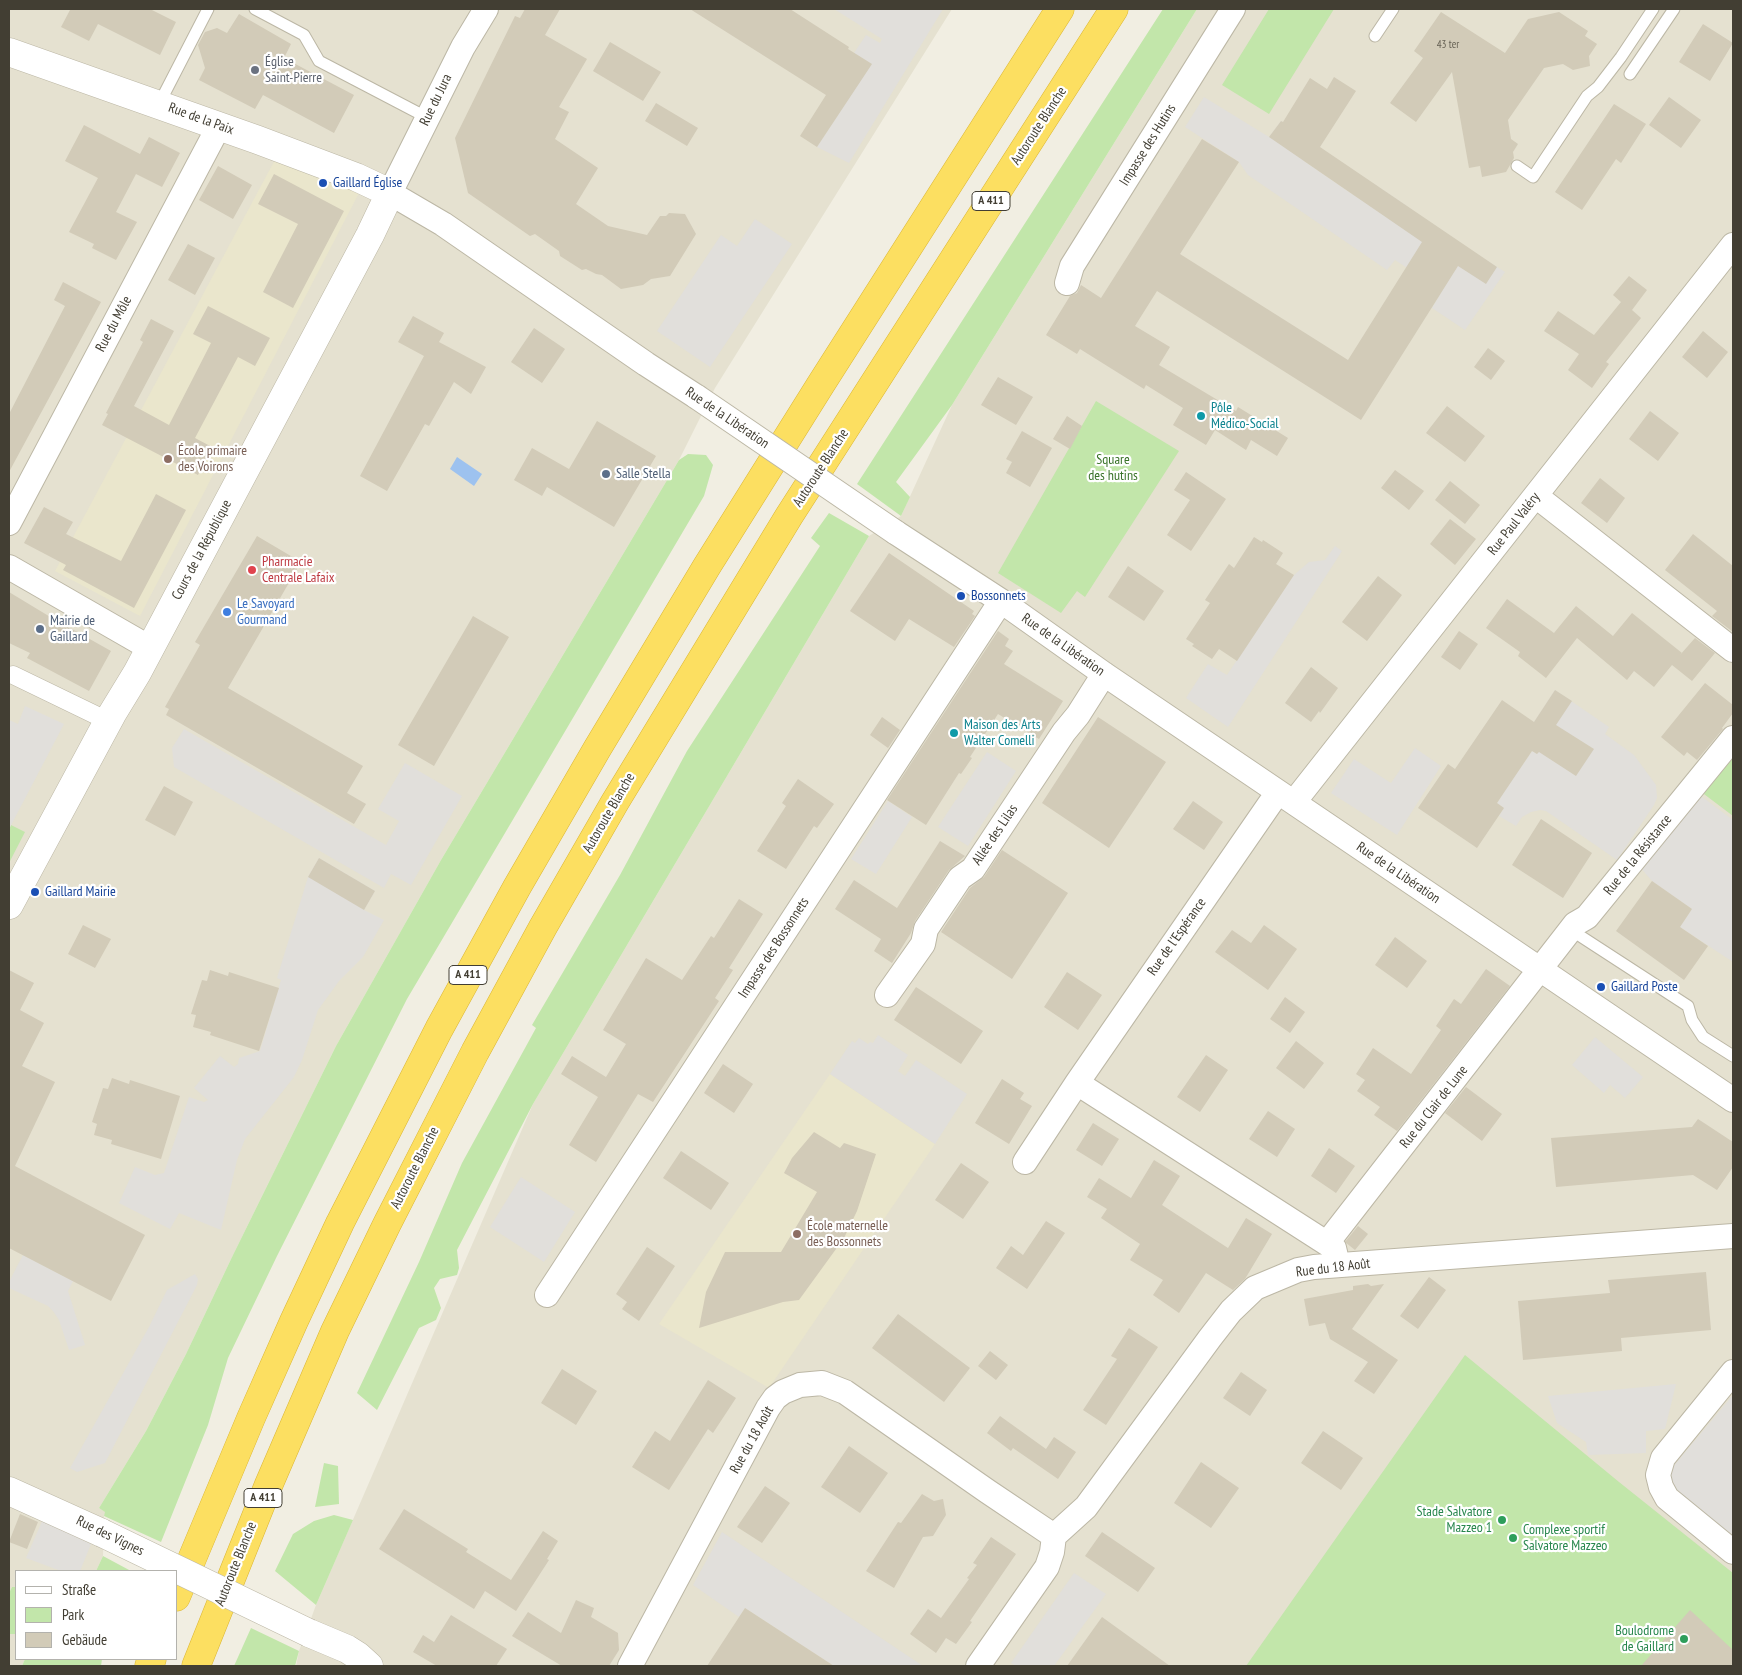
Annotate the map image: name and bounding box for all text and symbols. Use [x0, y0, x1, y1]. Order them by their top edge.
house number: 43 ter [1437, 38, 1459, 52]
place label: Église Saint-Pierre [265, 54, 322, 86]
marker: Église Saint-Pierre [249, 64, 261, 76]
street label: Rue du Jura [416, 71, 456, 129]
street label: Autoroute Blanche [1008, 84, 1070, 168]
street label: Rue de la Paix [166, 99, 236, 139]
street label: Impasse des Hutins [1116, 101, 1180, 189]
place label: Gaillard Église [333, 175, 402, 191]
marker: Gaillard Église [317, 177, 329, 189]
road number: A 411 [972, 192, 1010, 210]
street label: Rue du Môle [92, 293, 136, 355]
street label: Rue de la Libération [682, 384, 772, 452]
place label: Pôle Médico-Social [1211, 400, 1279, 432]
marker: Pôle Médico-Social [1195, 410, 1207, 422]
street label: Autoroute Blanche [790, 426, 852, 510]
place label: École primaire des Voirons [178, 443, 247, 476]
park label: Square des hutins [1088, 452, 1138, 484]
marker: École primaire des Voirons [162, 453, 174, 465]
place label: Salle Stella [616, 466, 671, 482]
marker: Salle Stella [600, 468, 612, 480]
street label: Rue Paul Valéry [1484, 489, 1544, 559]
street label: Cours de la République [169, 497, 235, 603]
place label: Pharmacie Centrale Lafaix [262, 554, 334, 586]
marker: Pharmacie Centrale Lafaix [246, 564, 258, 576]
place label: Bossonnets [971, 588, 1026, 604]
marker: Bossonnets [955, 590, 967, 602]
place label: Le Savoyard Gourmand [237, 596, 295, 628]
marker: Le Savoyard Gourmand [221, 606, 233, 618]
street label: Rue de la Libération [1018, 610, 1108, 680]
place label: Mairie de Gaillard [50, 613, 95, 646]
marker: Mairie de Gaillard [34, 623, 46, 635]
place label: Maison des Arts Walter Comelli [964, 717, 1040, 750]
marker: Maison des Arts Walter Comelli [948, 727, 960, 739]
street label: Autoroute Blanche [579, 770, 639, 856]
street label: Allée des Lilas [969, 801, 1021, 869]
street label: Rue de la Résistance [1600, 811, 1676, 899]
street label: Rue de la Libération [1353, 839, 1443, 907]
place label: Gaillard Mairie [45, 884, 116, 900]
marker: Gaillard Mairie [29, 886, 41, 898]
street label: Impasse des Bossonnets [735, 895, 813, 1001]
street label: Rue de l'Espérance [1144, 895, 1210, 979]
road number: A 411 [449, 966, 487, 984]
place label: Gaillard Poste [1611, 979, 1678, 995]
marker: Gaillard Poste [1595, 981, 1607, 993]
street label: Rue du Clair de Lune [1397, 1062, 1471, 1152]
street label: Autoroute Blanche [387, 1124, 443, 1212]
place label: École maternelle des Bossonnets [807, 1218, 888, 1250]
marker: École maternelle des Bossonnets [791, 1228, 803, 1240]
street label: Rue du 18 Août [1295, 1255, 1371, 1281]
street label: Rue du 18 Août [727, 1403, 777, 1477]
road number: A 411 [244, 1489, 282, 1508]
place label: Stade Salvatore Mazzeo 1 [1416, 1504, 1492, 1536]
street label: Rue des Vignes [73, 1512, 147, 1560]
marker: Stade Salvatore Mazzeo 1 [1496, 1514, 1508, 1526]
street label: Autoroute Blanche [211, 1519, 261, 1609]
place label: Complexe sportif Salvatore Mazzeo [1523, 1522, 1607, 1554]
marker: Complexe sportif Salvatore Mazzeo [1507, 1532, 1519, 1544]
legend [15, 1570, 178, 1660]
text: Straße [62, 1580, 96, 1599]
text: Park [62, 1605, 84, 1624]
place label: Boulodrome de Gaillard [1615, 1623, 1674, 1655]
text: Gebäude [62, 1630, 107, 1649]
marker: Boulodrome de Gaillard [1678, 1633, 1690, 1645]

